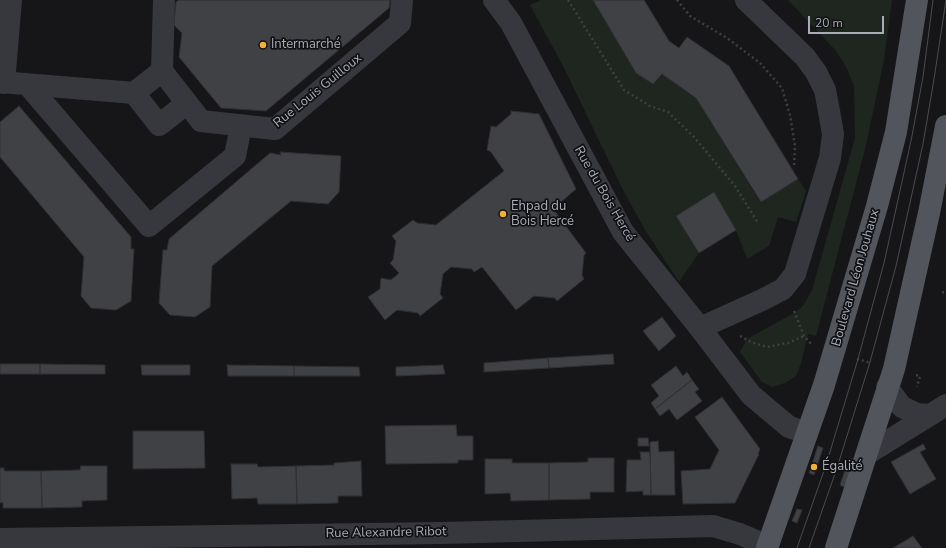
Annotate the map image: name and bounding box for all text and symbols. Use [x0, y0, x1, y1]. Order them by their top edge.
scale bar [810, 8, 886, 34]
text: 20 m [815, 15, 843, 31]
place label: Intermarché [271, 37, 341, 53]
marker: Intermarché [258, 40, 268, 50]
street label: Rue Louis Guilloux [271, 51, 365, 131]
street label: Rue du Bois Hercé [570, 144, 638, 244]
place label: Ehpad du Bois Hercé [511, 199, 574, 230]
street label: Boulevard Léon Jouhaux [829, 208, 883, 348]
marker: Ehpad du Bois Hercé [498, 209, 508, 219]
place label: Égalité [822, 459, 862, 475]
marker: Égalité [809, 462, 819, 472]
street label: Rue Alexandre Ribot [325, 524, 447, 542]

